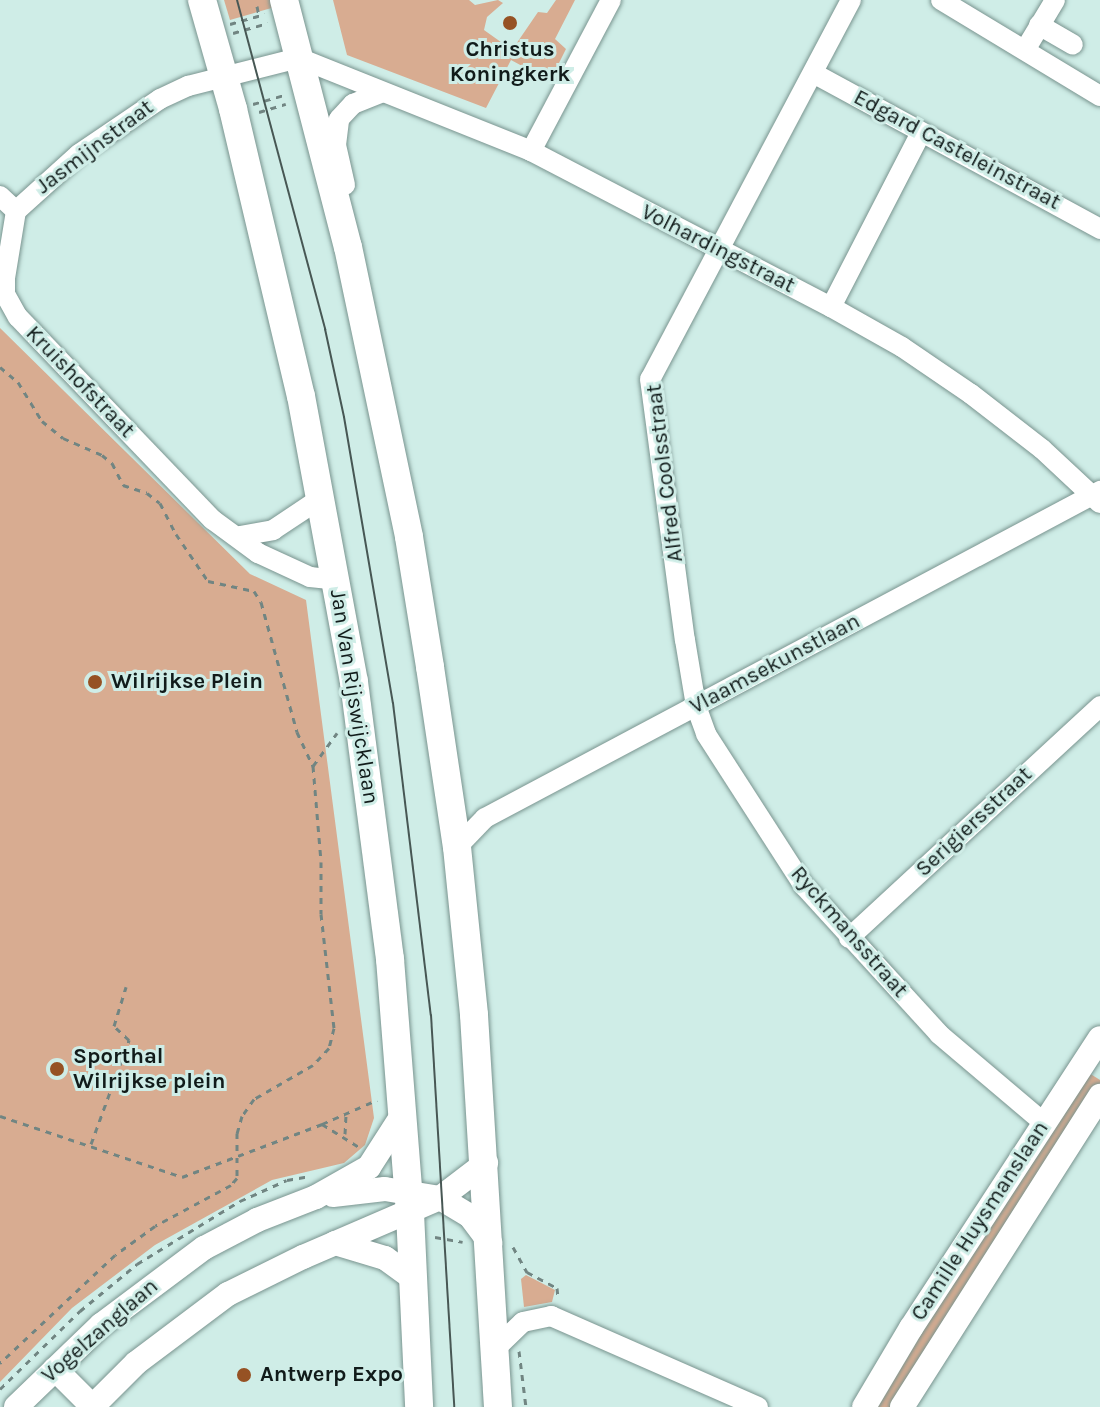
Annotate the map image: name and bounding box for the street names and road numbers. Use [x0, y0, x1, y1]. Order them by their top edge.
street label: Edgard Casteleinstraat [849, 84, 1065, 216]
street label: Jasmijnstraat [31, 94, 159, 200]
street label: Volhardingstraat [637, 199, 799, 299]
street label: Kruishofstraat [20, 321, 140, 443]
street label: Alfred Coolsstraat [641, 382, 689, 564]
street label: Jan Van Rijswijcklaan [324, 588, 384, 806]
street label: Vlaamsekunstlaan [686, 608, 864, 720]
street label: Serigiersstraat [910, 761, 1038, 883]
street label: Ryckmansstraat [785, 861, 913, 1003]
street label: Camille Huysmanslaan [906, 1116, 1054, 1326]
street label: Vogelzanglaan [36, 1273, 164, 1389]

